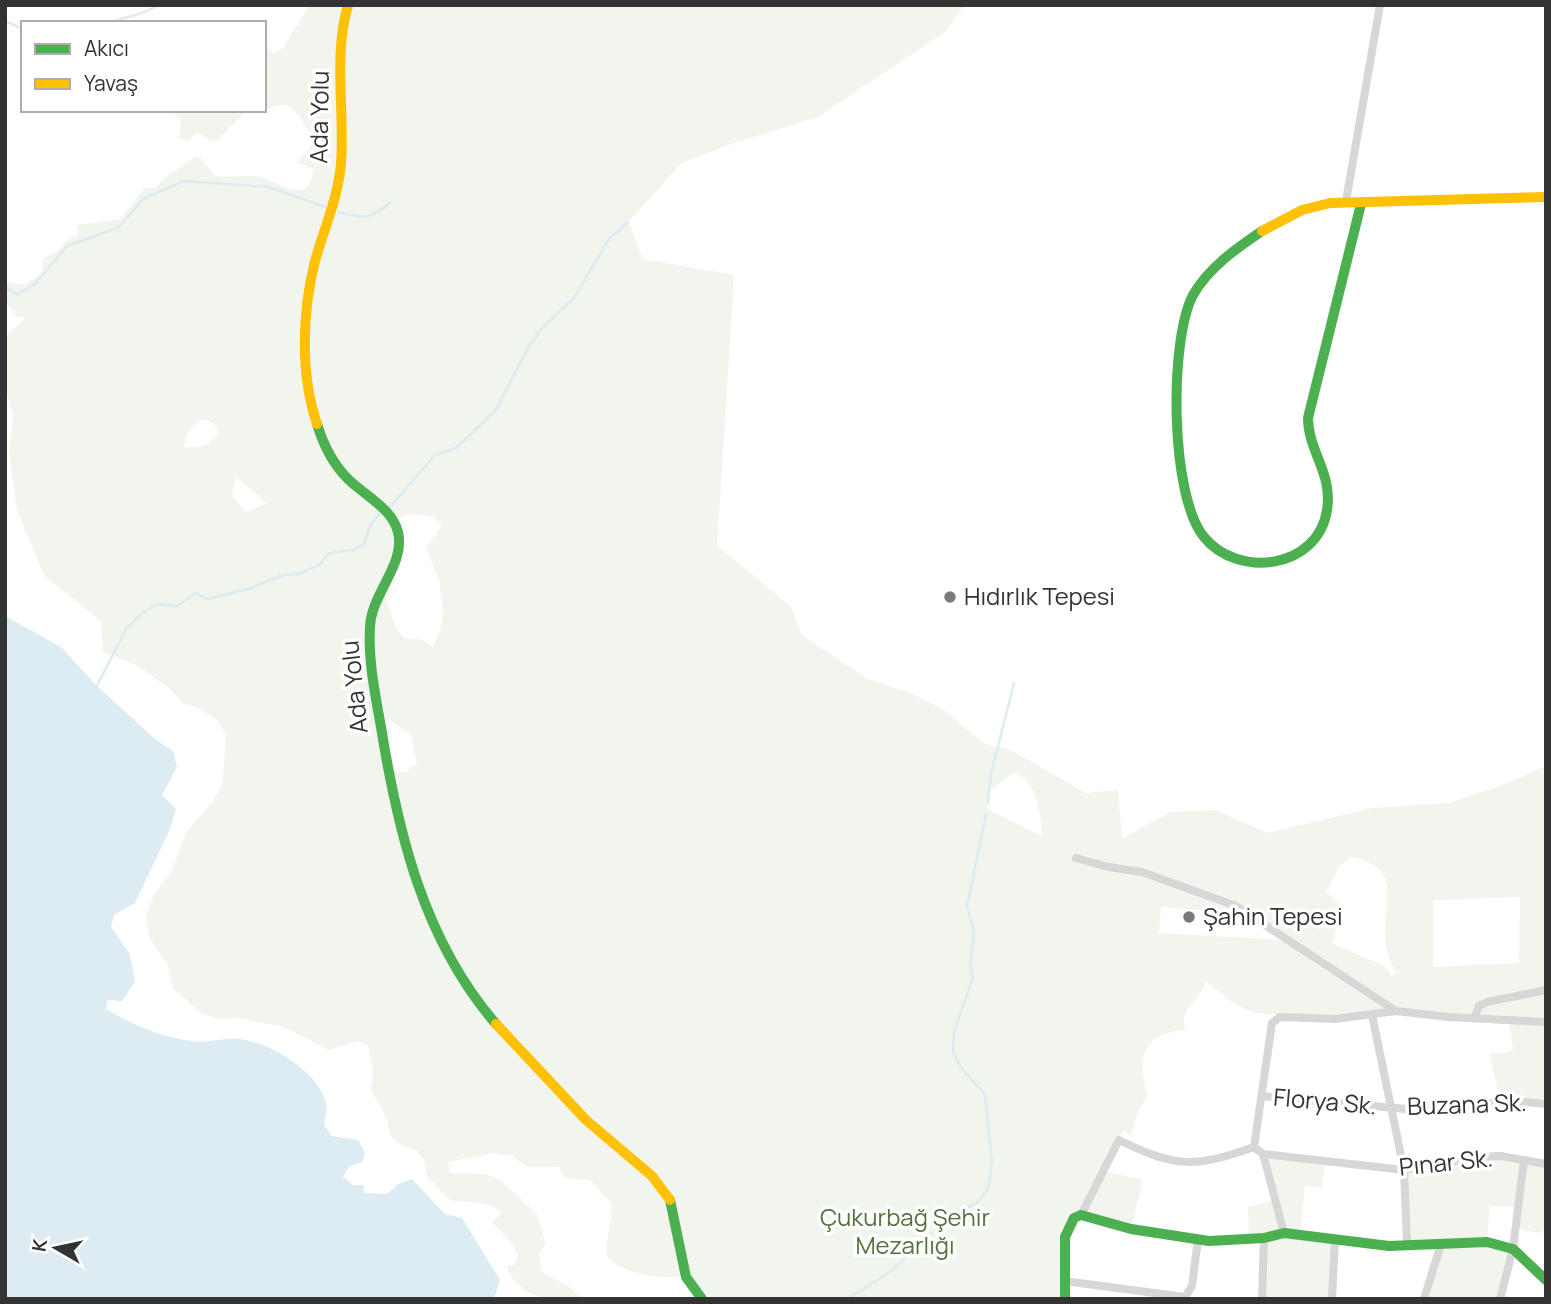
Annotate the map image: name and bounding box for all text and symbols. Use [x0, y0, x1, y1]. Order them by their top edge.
legend [21, 21, 266, 112]
text: Akıcı [84, 34, 129, 62]
text: Yavaş [84, 69, 138, 97]
street label: Ada Yolu [301, 70, 336, 164]
place label: Hıdırlık Tepesi [964, 579, 1115, 612]
marker: Hıdırlık Tepesi [942, 589, 958, 605]
street label: Ada Yolu [332, 639, 375, 735]
place label: Şahin Tepesi [1203, 899, 1343, 932]
marker: Şahin Tepesi [1181, 909, 1197, 925]
street label: Florya Sk. [1272, 1080, 1378, 1121]
street label: Buzana Sk. [1407, 1085, 1527, 1122]
street label: Pınar Sk. [1397, 1140, 1494, 1183]
park label: Çukurbağ Şehir Mezarlığı [820, 1200, 990, 1261]
north arrow [21, 1213, 91, 1283]
text: K [25, 1237, 53, 1253]

